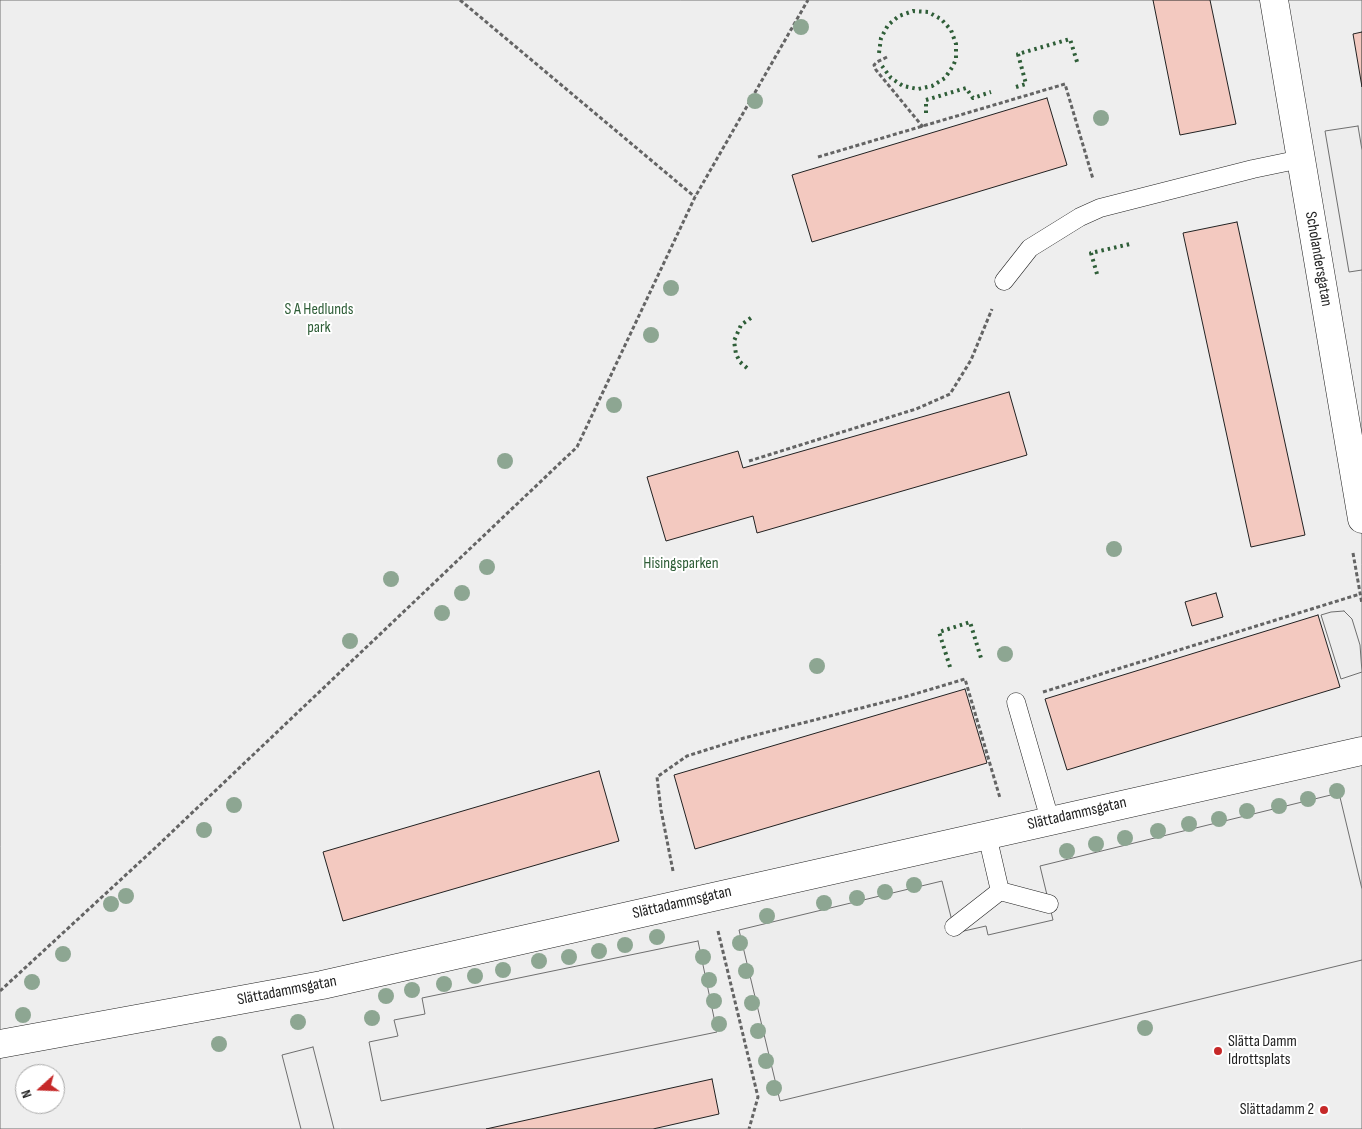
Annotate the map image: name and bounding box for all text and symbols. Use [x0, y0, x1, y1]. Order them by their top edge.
street label: Scholandersgatan [1300, 210, 1336, 308]
park label: S A Hedlunds park [285, 300, 353, 338]
park label: Hisingsparken [643, 554, 719, 574]
street label: Slättadammsgatan [1026, 793, 1128, 835]
street label: Slättadammsgatan [631, 882, 733, 924]
street label: Slättadammsgatan [236, 972, 338, 1010]
place label: Slätta Damm Idrottsplats [1228, 1032, 1297, 1070]
marker: Slätta Damm Idrottsplats [1212, 1045, 1224, 1057]
north arrow [15, 1064, 65, 1114]
text: N [17, 1088, 36, 1100]
place label: Slättadamm 2 [1240, 1100, 1314, 1120]
marker: Slättadamm 2 [1318, 1104, 1330, 1116]

